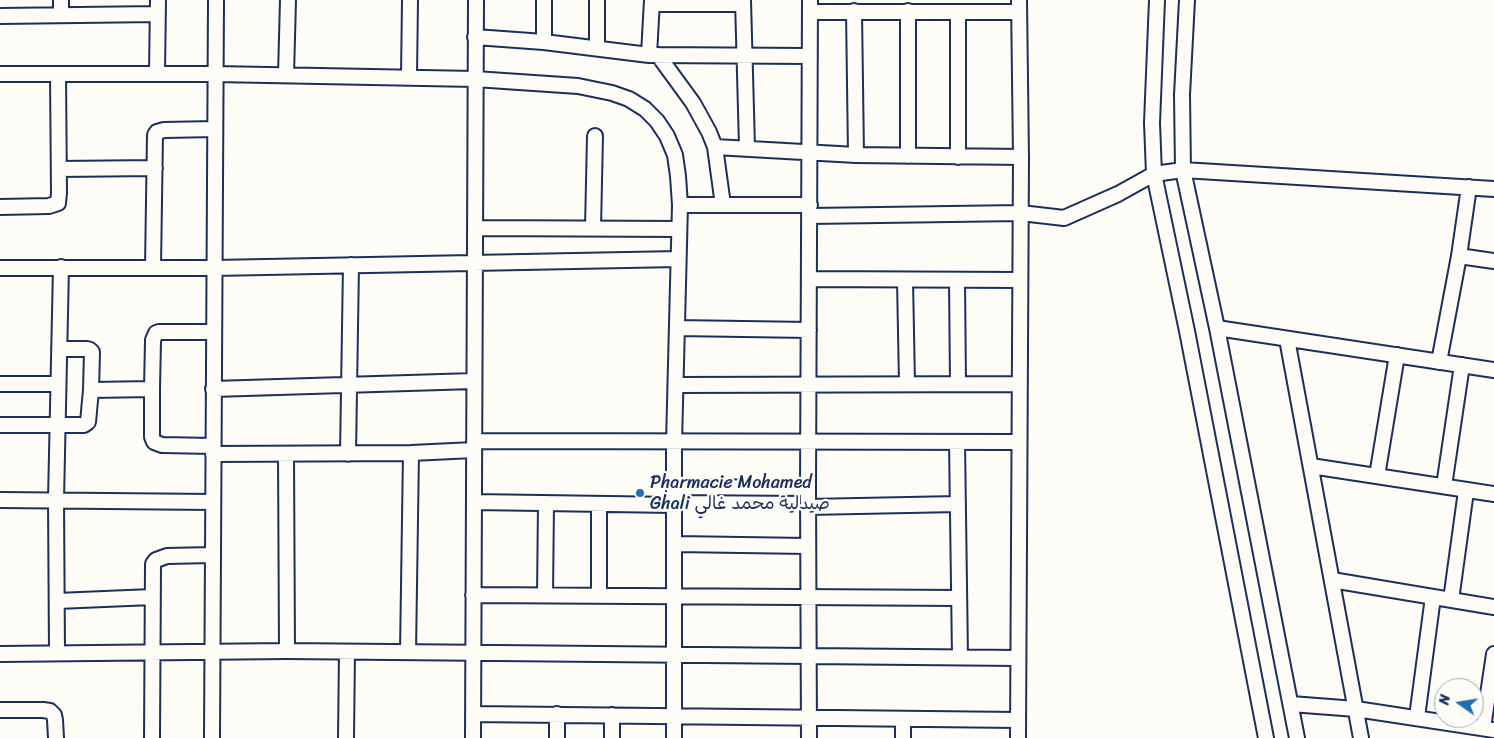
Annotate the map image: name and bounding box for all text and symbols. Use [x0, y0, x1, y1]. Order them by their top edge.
place label: Pharmacie Mohamed Ghali صيدلية محمد غالي [650, 472, 830, 514]
marker: Pharmacie Mohamed Ghali صيدلية محمد غالي [634, 487, 646, 499]
north arrow [1434, 678, 1484, 728]
text: N [1432, 692, 1458, 707]

